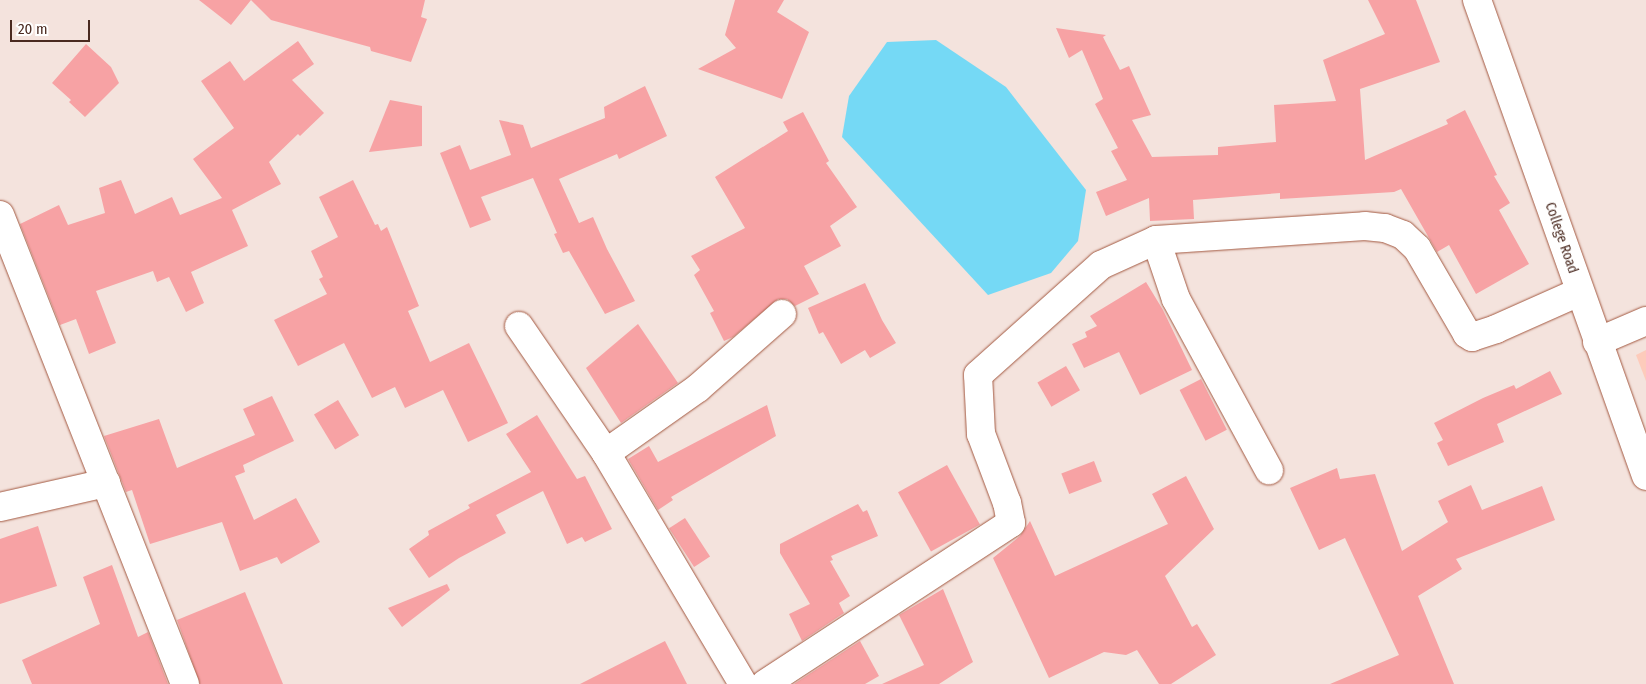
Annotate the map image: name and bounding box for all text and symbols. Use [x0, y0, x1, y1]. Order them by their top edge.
scale bar [12, 10, 92, 42]
text: 20 m [18, 20, 48, 38]
street label: College Road [1541, 200, 1581, 276]

